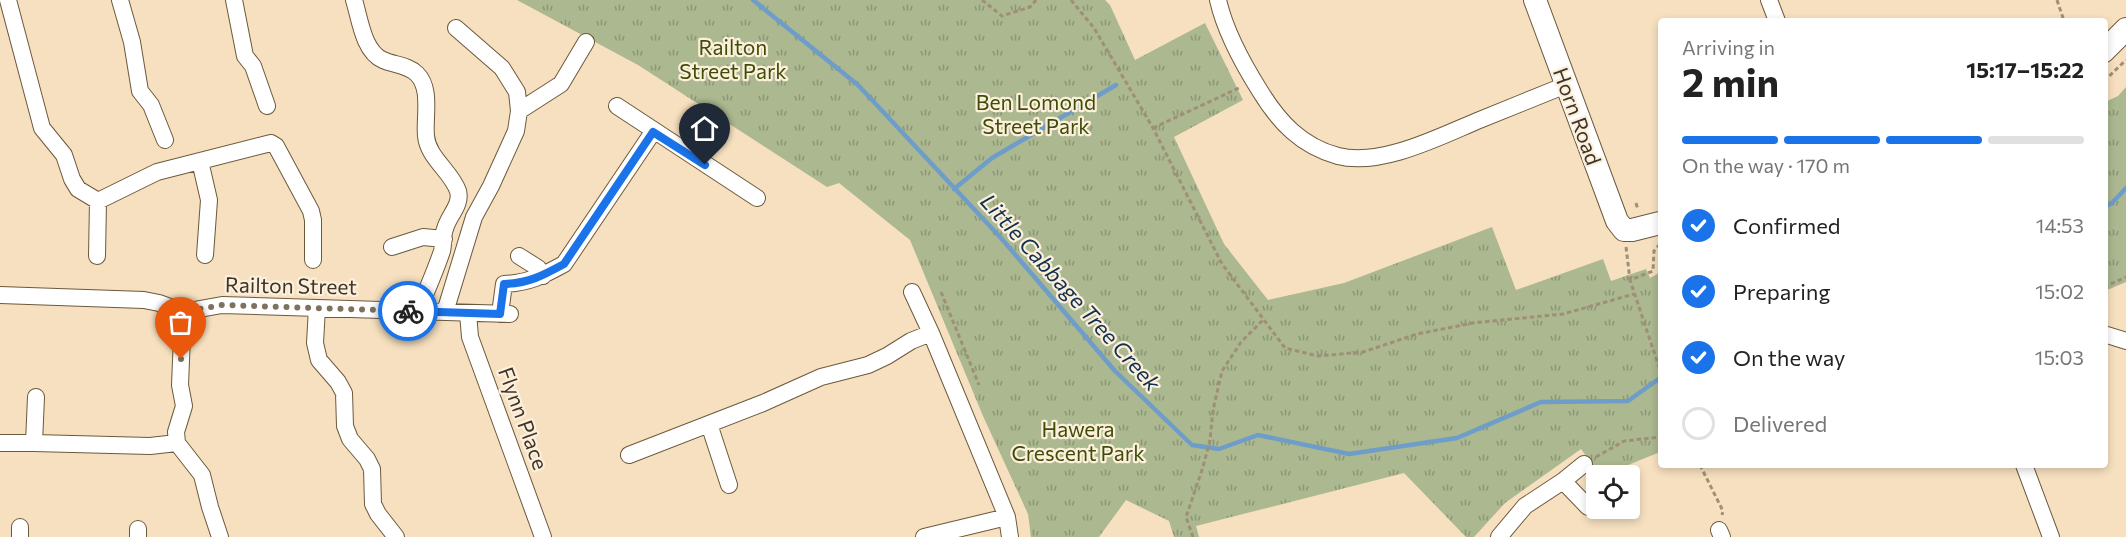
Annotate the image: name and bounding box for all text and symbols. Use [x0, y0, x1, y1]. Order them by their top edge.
park label: Railton Street Park [679, 34, 787, 83]
text: Arriving in [1682, 35, 1775, 59]
text: 15:17–15:22 [1966, 56, 2084, 83]
text: 2 min [1682, 57, 1779, 105]
street label: Horn Road [1549, 64, 1607, 168]
park label: Ben Lomond Street Park [976, 89, 1096, 138]
pin [679, 103, 730, 165]
icon: home [688, 112, 721, 145]
text: On the way · 170 m [1682, 153, 1850, 177]
water label: Little Cabbage Tree Creek [975, 188, 1167, 397]
icon: check [1682, 209, 1715, 242]
text: Confirmed [1733, 212, 1840, 239]
text: 14:53 [2036, 213, 2084, 237]
street label: Railton Street [225, 271, 357, 299]
icon: check [1682, 275, 1715, 308]
text: Preparing [1733, 278, 1830, 305]
text: 15:02 [2035, 279, 2084, 303]
courier [378, 281, 438, 341]
icon: bike [392, 295, 425, 328]
pin [155, 297, 206, 359]
icon: bag [164, 306, 197, 339]
icon: check [1682, 341, 1715, 374]
text: On the way [1733, 344, 1845, 371]
text: 15:03 [2035, 345, 2084, 369]
street label: Flynn Place [494, 363, 554, 473]
text: Delivered [1733, 410, 1827, 437]
park label: Hawera Crescent Park [1011, 416, 1145, 465]
map controls [1586, 465, 1640, 519]
button: locate [1586, 465, 1640, 519]

